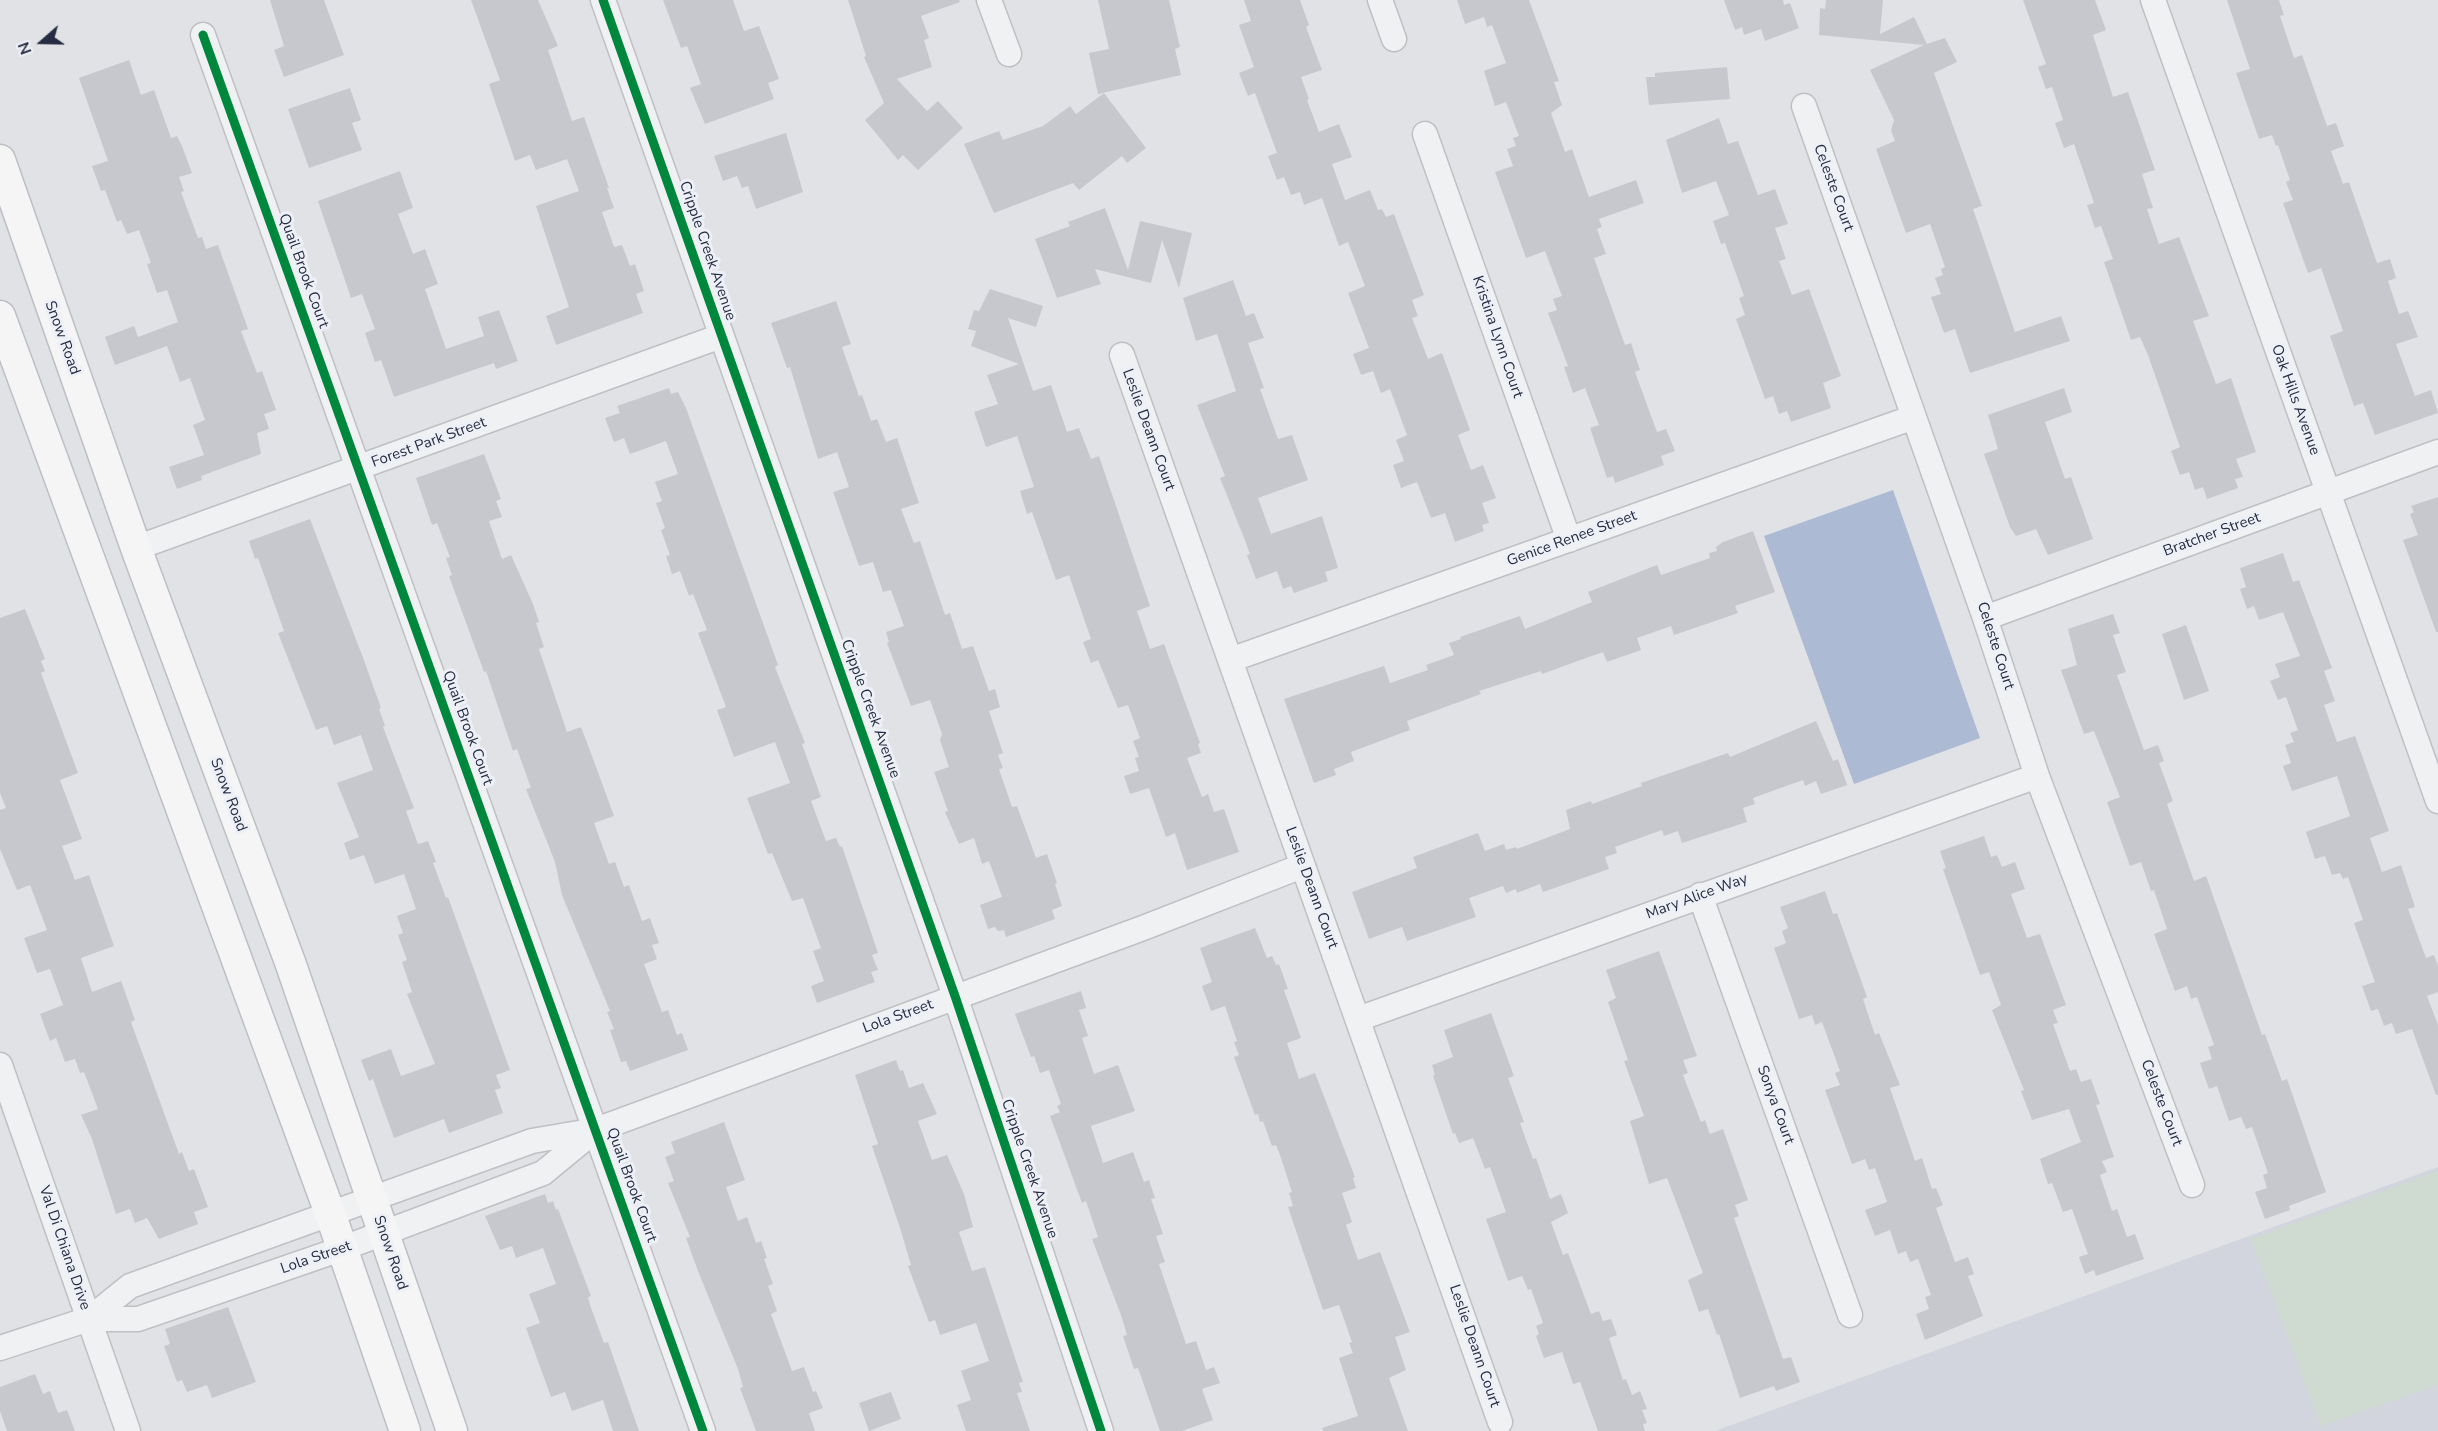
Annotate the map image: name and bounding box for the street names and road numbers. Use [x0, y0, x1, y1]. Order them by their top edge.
street label: Celeste Court [1809, 142, 1857, 234]
street label: Cripple Creek Avenue [675, 179, 739, 323]
street label: Quail Brook Court [274, 211, 332, 331]
street label: Kristina Lynn Court [1468, 274, 1526, 400]
street label: Snow Road [40, 299, 84, 377]
street label: Oak Hills Avenue [2267, 342, 2323, 458]
street label: Leslie Deann Court [1118, 367, 1178, 493]
street label: Forest Park Street [369, 414, 489, 472]
street label: Genice Renee Street [1505, 507, 1639, 571]
street label: Bratcher Street [2161, 509, 2263, 561]
street label: Celeste Court [1972, 600, 2018, 692]
street label: Cripple Creek Avenue [837, 637, 903, 781]
street label: Quail Brook Court [438, 668, 496, 788]
street label: Snow Road [206, 756, 250, 834]
street label: Leslie Deann Court [1281, 825, 1341, 951]
street label: Mary Alice Way [1644, 870, 1750, 924]
street label: Lola Street [860, 996, 936, 1038]
street label: Celeste Court [2136, 1057, 2186, 1149]
street label: Sonya Court [1752, 1063, 1798, 1147]
street label: Cripple Creek Avenue [997, 1097, 1061, 1241]
street label: Quail Brook Court [602, 1125, 660, 1245]
street label: Val Di Chiana Drive [34, 1184, 94, 1312]
street label: Snow Road [369, 1214, 411, 1292]
street label: Lola Street [278, 1238, 354, 1278]
street label: Leslie Deann Court [1445, 1282, 1503, 1410]

